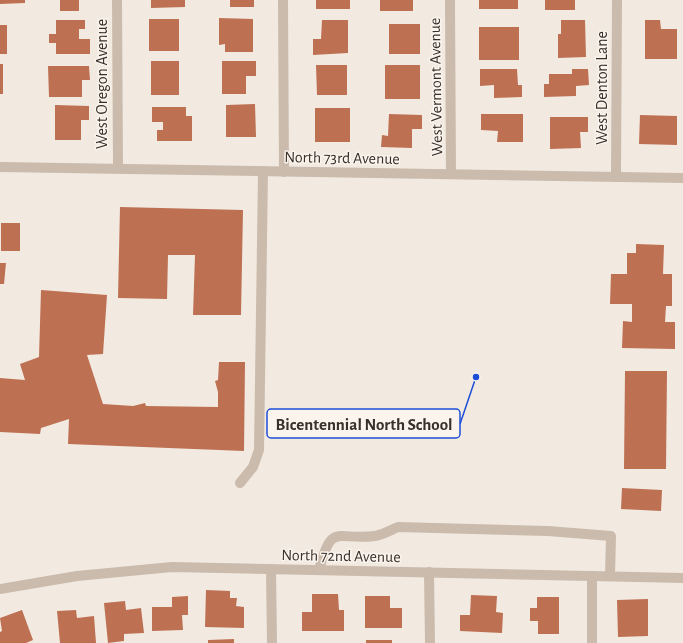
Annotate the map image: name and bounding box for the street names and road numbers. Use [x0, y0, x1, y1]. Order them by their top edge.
street label: West Vermont Avenue [427, 18, 445, 156]
street label: West Oregon Avenue [94, 19, 110, 149]
street label: West Denton Lane [594, 31, 610, 145]
street label: North 73rd Avenue [284, 149, 400, 167]
street label: North 72nd Avenue [281, 547, 401, 565]

